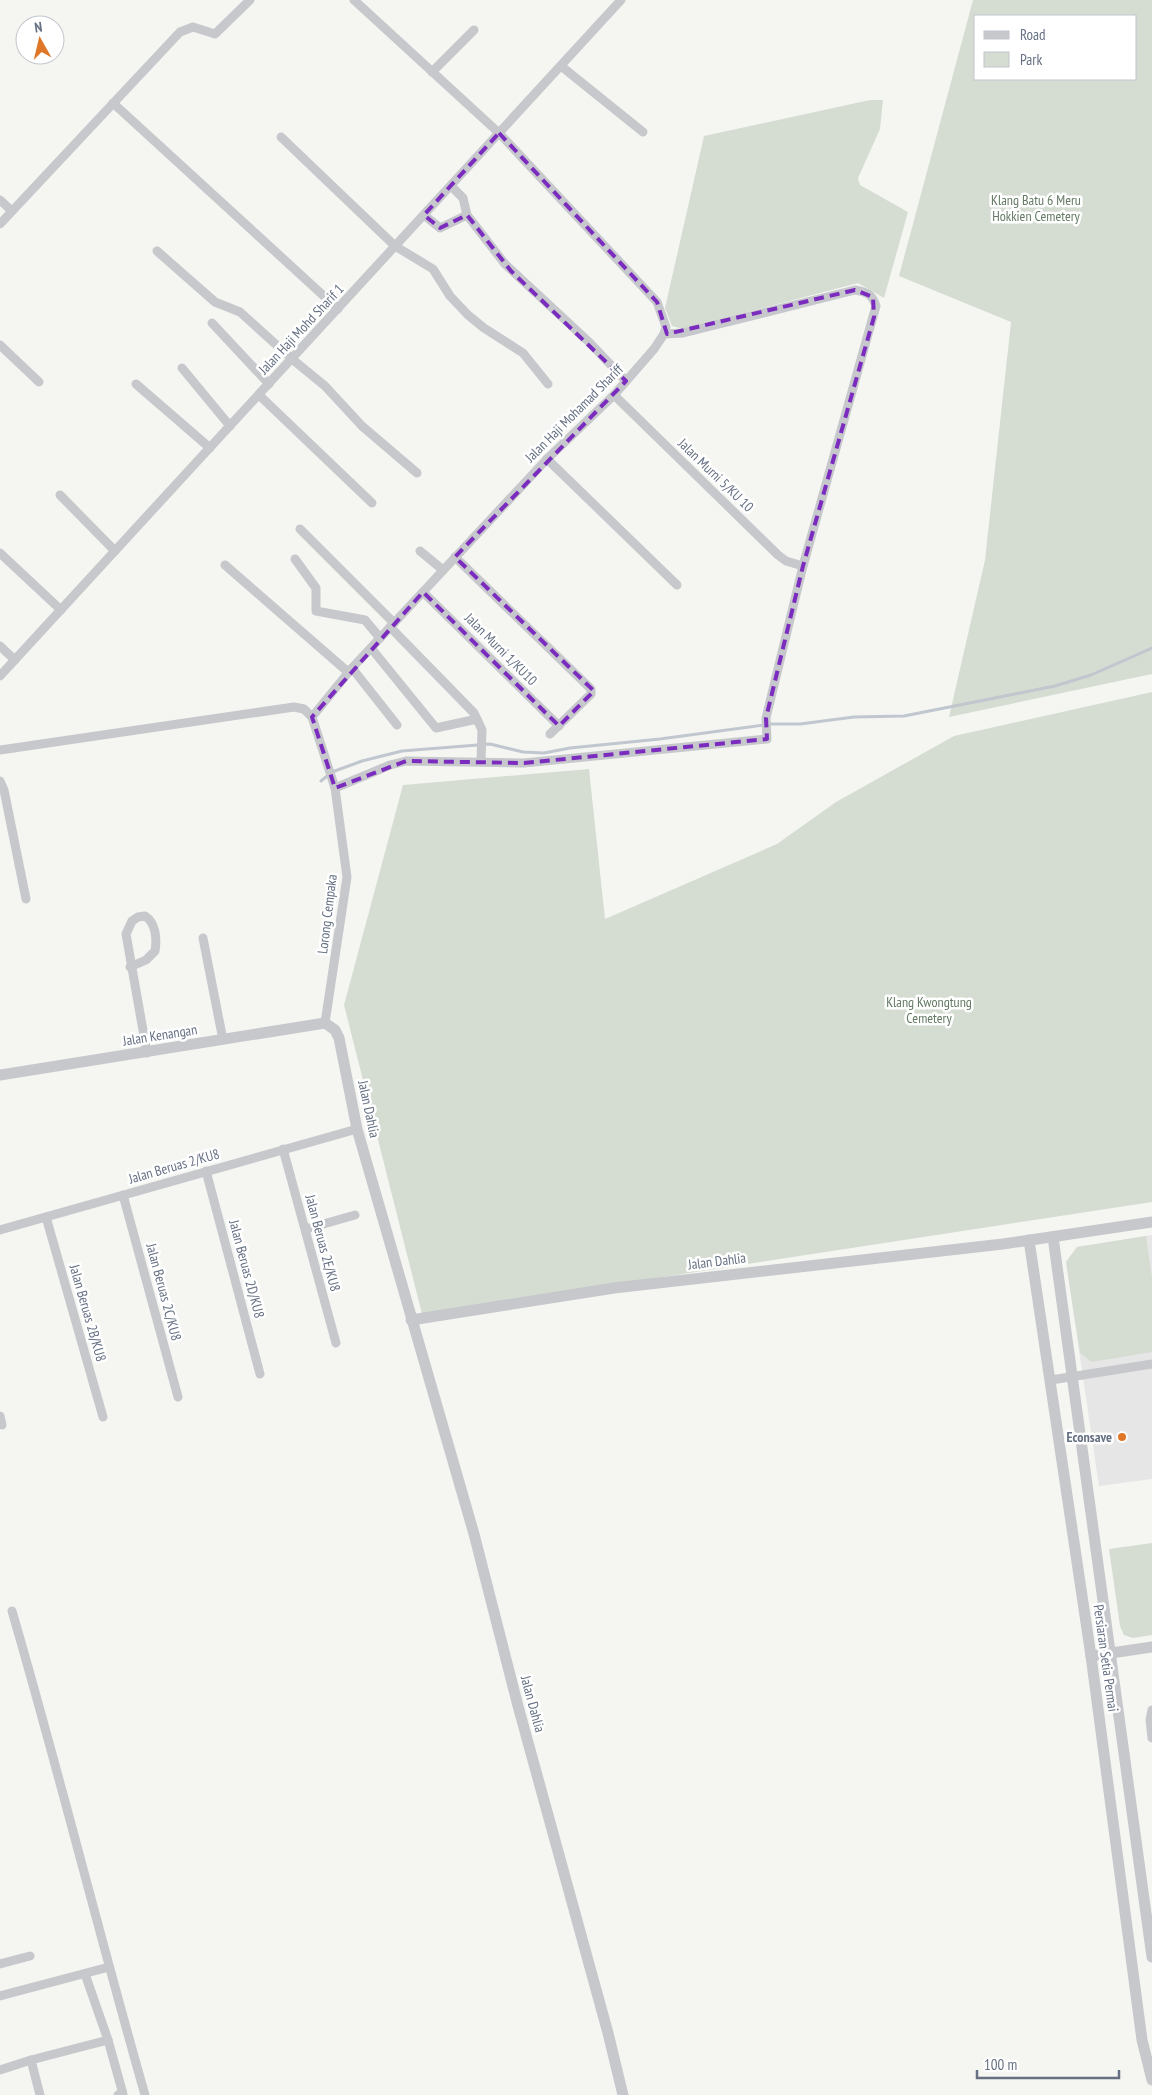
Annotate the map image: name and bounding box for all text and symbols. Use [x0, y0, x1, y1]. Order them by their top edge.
north arrow [15, 15, 65, 65]
legend [974, 15, 1137, 80]
text: N [33, 18, 43, 37]
text: Road [1020, 25, 1046, 44]
text: Park [1020, 50, 1042, 69]
park label: Klang Batu 6 Meru Hokkien Cemetery [991, 191, 1081, 225]
street label: Jalan Haji Mohd Sharif 1 [254, 280, 347, 379]
street label: Jalan Haji Mohamad Shariff [520, 360, 627, 467]
street label: Jalan Murni 5/KU 10 [674, 434, 758, 516]
street label: Jalan Murni 1/KU10 [460, 608, 541, 689]
street label: Lorong Cempaka [313, 873, 341, 955]
park label: Klang Kwongtung Cemetery [886, 993, 972, 1027]
street label: Jalan Kenangan [121, 1020, 198, 1050]
street label: Jalan Dahlia [354, 1078, 384, 1139]
street label: Jalan Beruas 2/KU8 [126, 1144, 221, 1188]
street label: Jalan Beruas 2E/KU8 [301, 1192, 345, 1293]
street label: Jalan Beruas 2D/KU8 [225, 1217, 269, 1320]
street label: Jalan Beruas 2C/KU8 [142, 1240, 186, 1343]
street label: Jalan Dahlia [686, 1249, 747, 1274]
street label: Jalan Beruas 2B/KU8 [65, 1261, 110, 1364]
place label: Econsave [1067, 1428, 1112, 1446]
marker: Econsave [1116, 1431, 1128, 1443]
street label: Persiaran Setia Permai [1090, 1603, 1122, 1713]
street label: Jalan Dahlia [517, 1673, 549, 1734]
scale bar [977, 2048, 1120, 2080]
text: 100 m [984, 2055, 1017, 2074]

